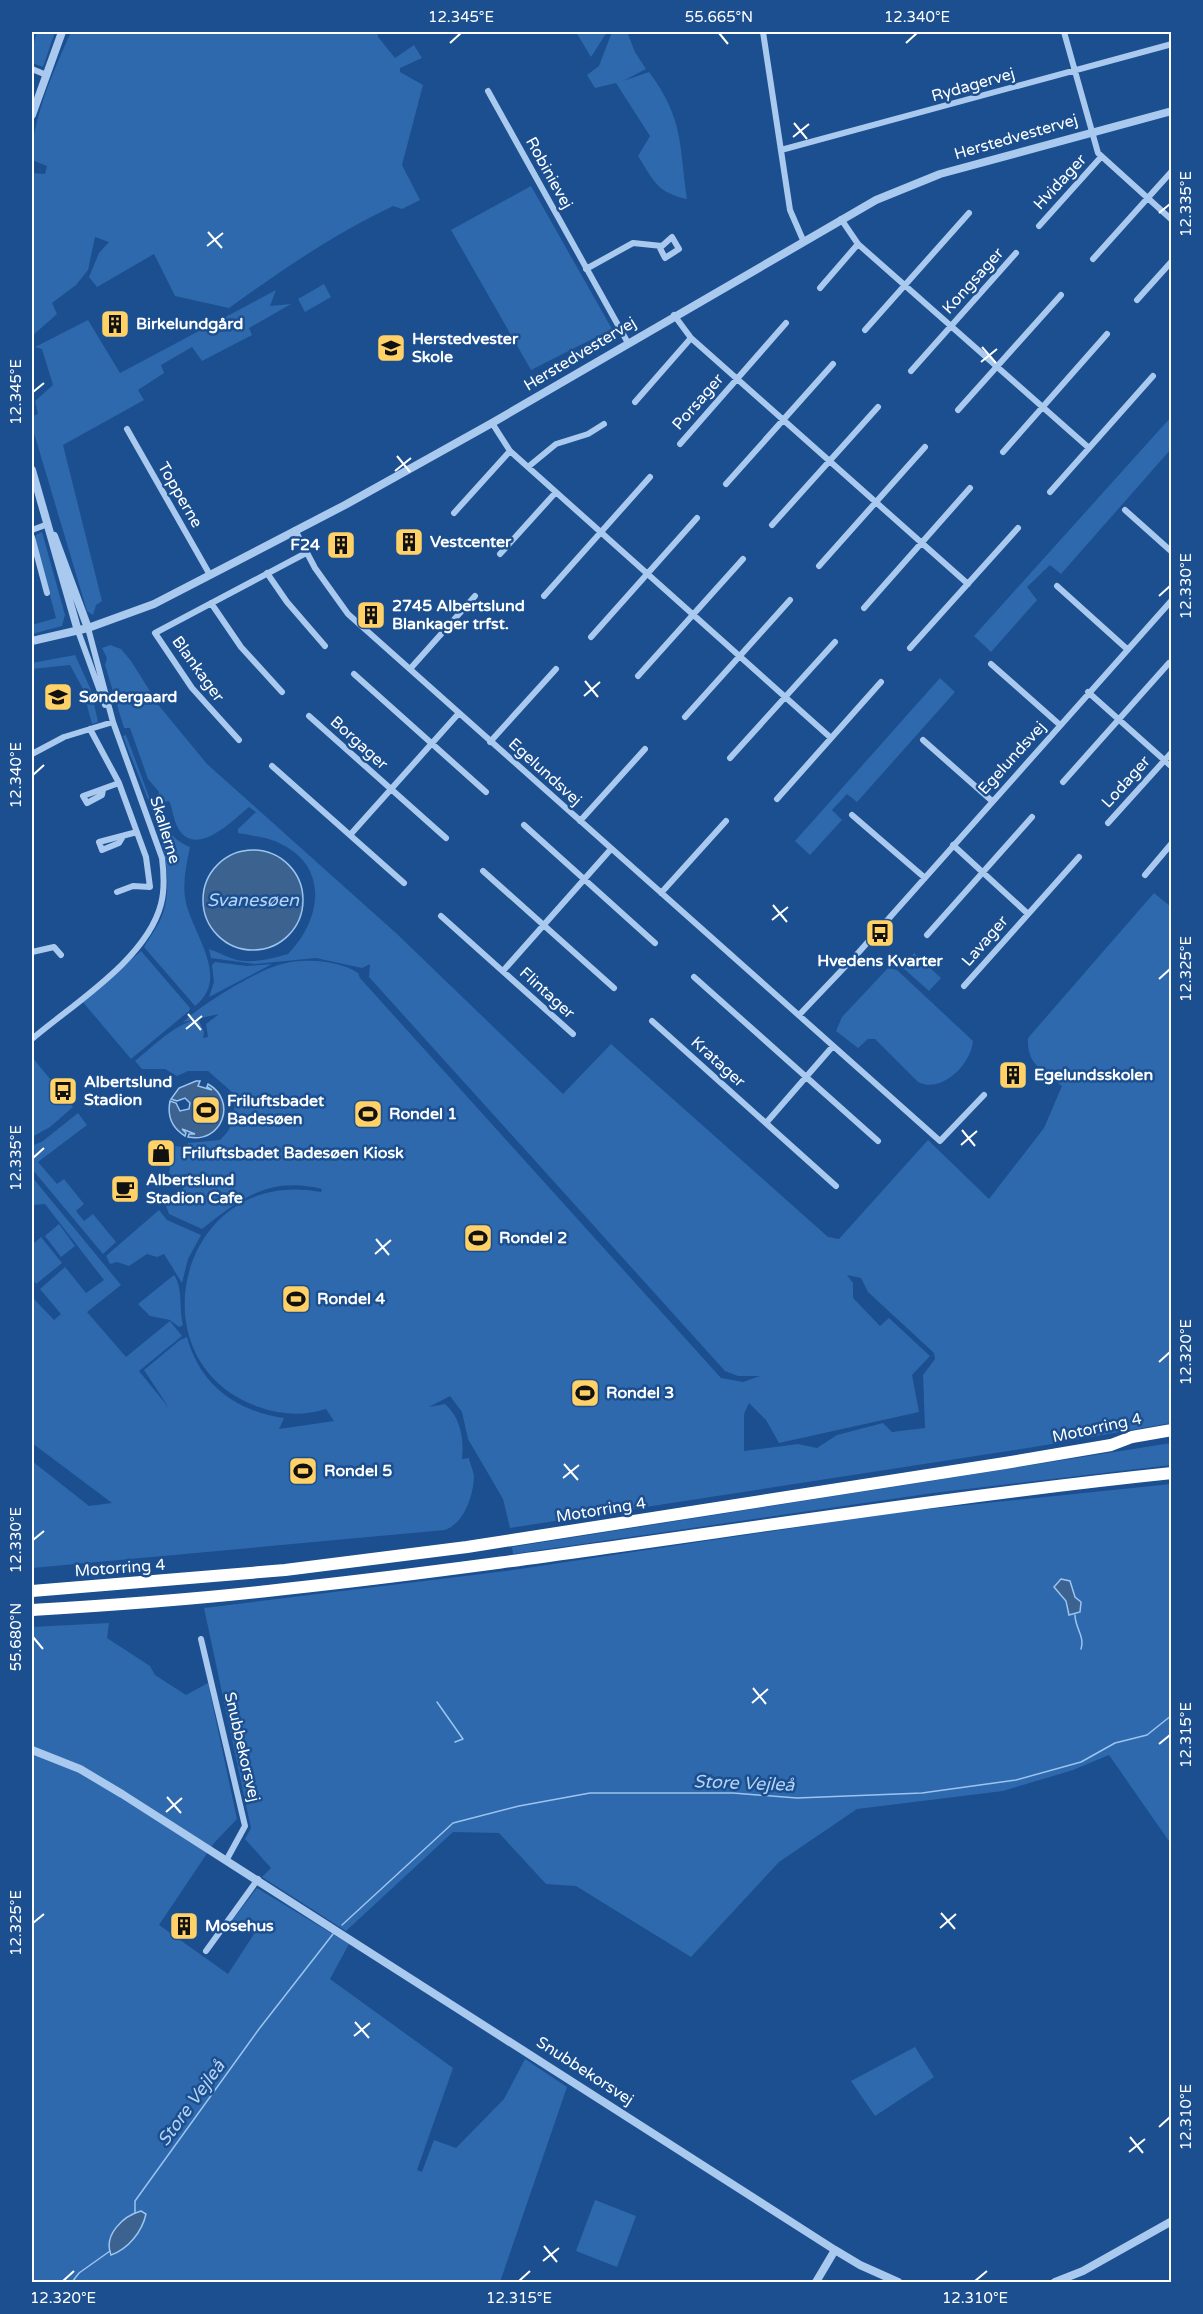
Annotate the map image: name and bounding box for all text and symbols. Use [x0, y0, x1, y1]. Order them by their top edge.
text: 12.345°E [428, 8, 494, 26]
text: 55.665°N [685, 8, 753, 26]
text: 12.340°E [884, 8, 950, 26]
street label: Rydagervej [929, 64, 1017, 106]
street label: Herstedvestervej [952, 110, 1080, 164]
street label: Robinievej [521, 133, 577, 213]
street label: Hvidager [1029, 149, 1091, 214]
text: 12.335°E [1177, 171, 1195, 237]
street label: Kongsager [938, 243, 1009, 318]
building icon: Birkelundgård [99, 308, 131, 340]
street label: Herstedvestervej [520, 313, 640, 395]
place label: Birkelundgård [136, 314, 243, 334]
place label: Herstedvester Skole [412, 329, 519, 367]
school or university icon: Herstedvester Skole [375, 332, 407, 364]
text: 12.345°E [7, 359, 25, 425]
street label: Porsager [668, 369, 729, 434]
street label: Topperne [153, 459, 207, 531]
building icon: Vestcenter [393, 526, 425, 558]
building icon: F24 [325, 529, 357, 561]
place label: Vestcenter [430, 532, 512, 552]
place label: F24 [290, 535, 320, 555]
text: 12.330°E [1177, 553, 1195, 619]
place label: 2745 Albertslund Blankager trfst. [392, 596, 525, 634]
building icon: 2745 Albertslund Blankager trfst. [355, 599, 387, 631]
street label: Blankager [167, 632, 229, 707]
school or university icon: Søndergaard [42, 681, 74, 713]
place label: Søndergaard [79, 687, 177, 707]
street label: Borgager [326, 712, 393, 775]
street label: Egelundsvej [974, 717, 1050, 799]
street label: Egelundsvej [504, 734, 586, 810]
text: 12.340°E [7, 742, 25, 808]
street label: Lodager [1097, 751, 1155, 812]
street label: Skallerne [145, 794, 185, 866]
water label: Svanesøen [207, 889, 300, 911]
street label: Lavager [958, 911, 1013, 970]
bus stop icon: Hvedens Kvarter [864, 917, 896, 949]
text: 12.325°E [1177, 936, 1195, 1002]
place label: Hvedens Kvarter [817, 951, 944, 971]
street label: Flintager [515, 963, 579, 1024]
street label: Kratager [687, 1032, 750, 1092]
building icon: Egelundsskolen [997, 1059, 1029, 1091]
place label: Egelundsskolen [1034, 1065, 1153, 1085]
place label: Albertslund Stadion [84, 1072, 172, 1110]
bus stop icon: Albertslund Stadion [47, 1075, 79, 1107]
place label: Friluftsbadet Badesøen [227, 1091, 325, 1129]
sports icon: Friluftsbadet Badesøen [190, 1094, 222, 1126]
sports icon: Rondel 1 [352, 1098, 384, 1130]
place label: Rondel 1 [389, 1104, 457, 1124]
text: 12.335°E [7, 1125, 25, 1191]
shop icon: Friluftsbadet Badesøen Kiosk [145, 1137, 177, 1169]
place label: Friluftsbadet Badesøen Kiosk [182, 1143, 404, 1163]
place label: Albertslund Stadion Cafe [146, 1170, 243, 1208]
cafe icon: Albertslund Stadion Cafe [109, 1173, 141, 1205]
sports icon: Rondel 2 [462, 1222, 494, 1254]
place label: Rondel 2 [499, 1228, 567, 1248]
sports icon: Rondel 4 [280, 1283, 312, 1315]
place label: Rondel 4 [317, 1289, 385, 1309]
text: 12.320°E [1177, 1319, 1195, 1385]
sports icon: Rondel 3 [569, 1377, 601, 1409]
place label: Rondel 3 [606, 1383, 674, 1403]
street label: Motorring 4 [1050, 1409, 1144, 1447]
sports icon: Rondel 5 [287, 1455, 319, 1487]
place label: Rondel 5 [324, 1461, 392, 1481]
street label: Motorring 4 [555, 1493, 647, 1527]
text: 12.330°E [7, 1507, 25, 1573]
street label: Motorring 4 [74, 1555, 166, 1581]
text: 55.680°N [7, 1603, 25, 1671]
street label: Snubbekorsvej [220, 1690, 264, 1804]
text: 12.315°E [1177, 1702, 1195, 1768]
water label: Store Vejleå [693, 1770, 796, 1796]
text: 12.325°E [7, 1890, 25, 1956]
building icon: Mosehus [168, 1910, 200, 1942]
place label: Mosehus [205, 1916, 274, 1936]
street label: Snubbekorsvej [533, 2032, 637, 2110]
water label: Store Vejleå [152, 2055, 230, 2150]
text: 12.310°E [1177, 2084, 1195, 2150]
text: 12.320°E [30, 2289, 96, 2307]
text: 12.315°E [486, 2289, 552, 2307]
text: 12.310°E [942, 2289, 1008, 2307]

